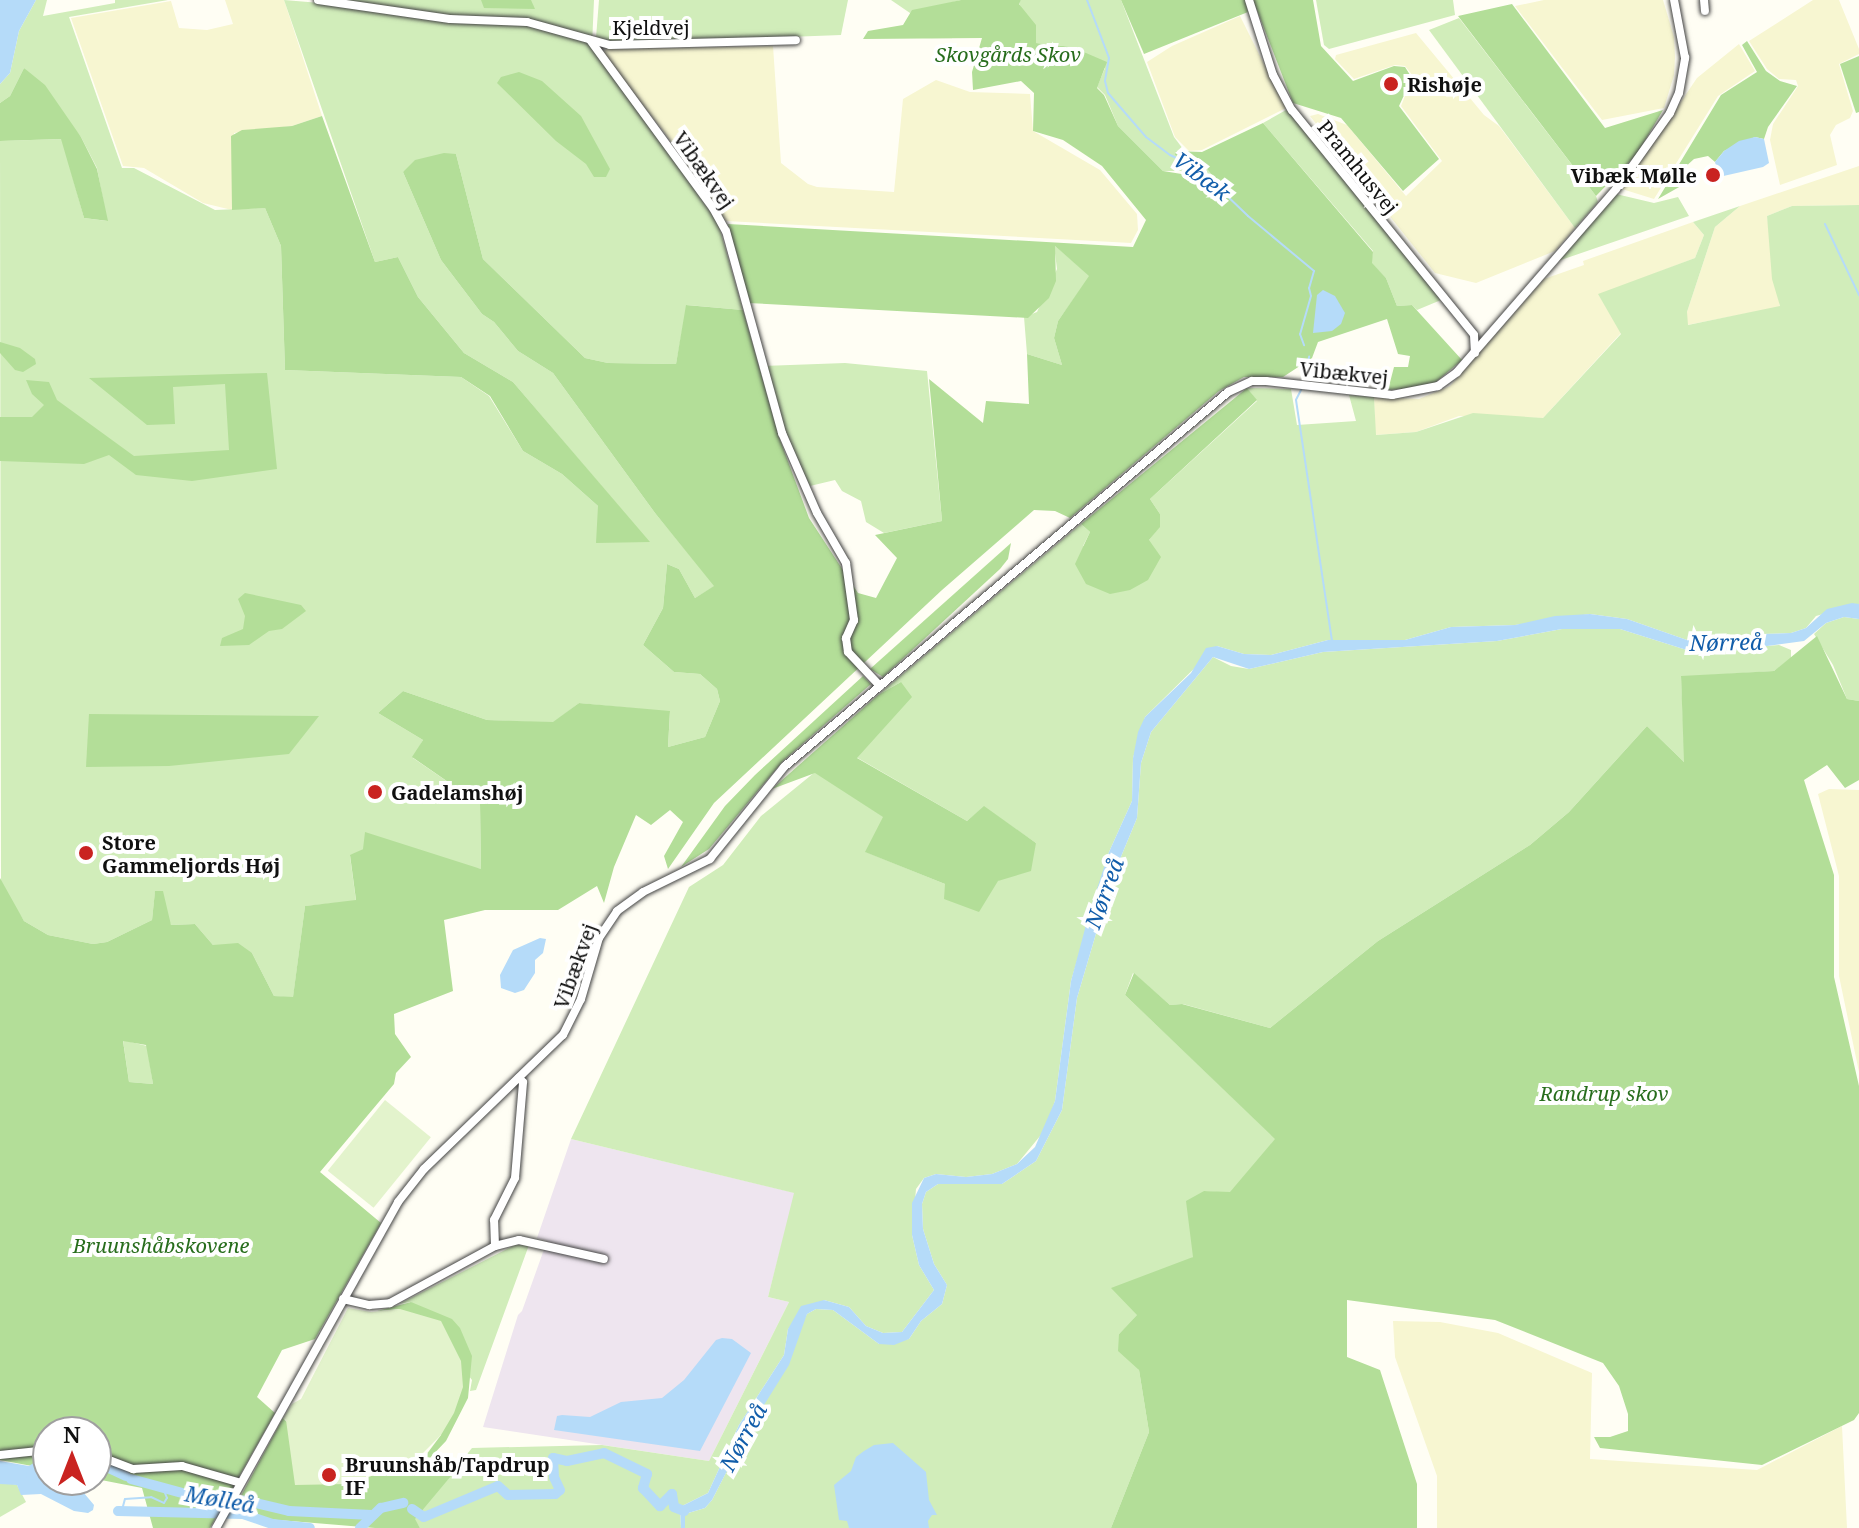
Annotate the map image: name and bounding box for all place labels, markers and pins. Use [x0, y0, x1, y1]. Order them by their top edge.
place label: Rishøje [1407, 72, 1482, 96]
marker: Rishøje [1382, 75, 1400, 93]
place label: Vibæk Mølle [1571, 163, 1697, 187]
marker: Vibæk Mølle [1704, 166, 1722, 184]
place label: Gadelamshøj [391, 780, 524, 804]
marker: Gadelamshøj [366, 783, 384, 801]
place label: Store Gammeljords Høj [102, 830, 280, 877]
marker: Store Gammeljords Høj [77, 844, 95, 862]
place label: Bruunshåb/Tapdrup IF [345, 1452, 550, 1499]
marker: Bruunshåb/Tapdrup IF [320, 1466, 338, 1484]

